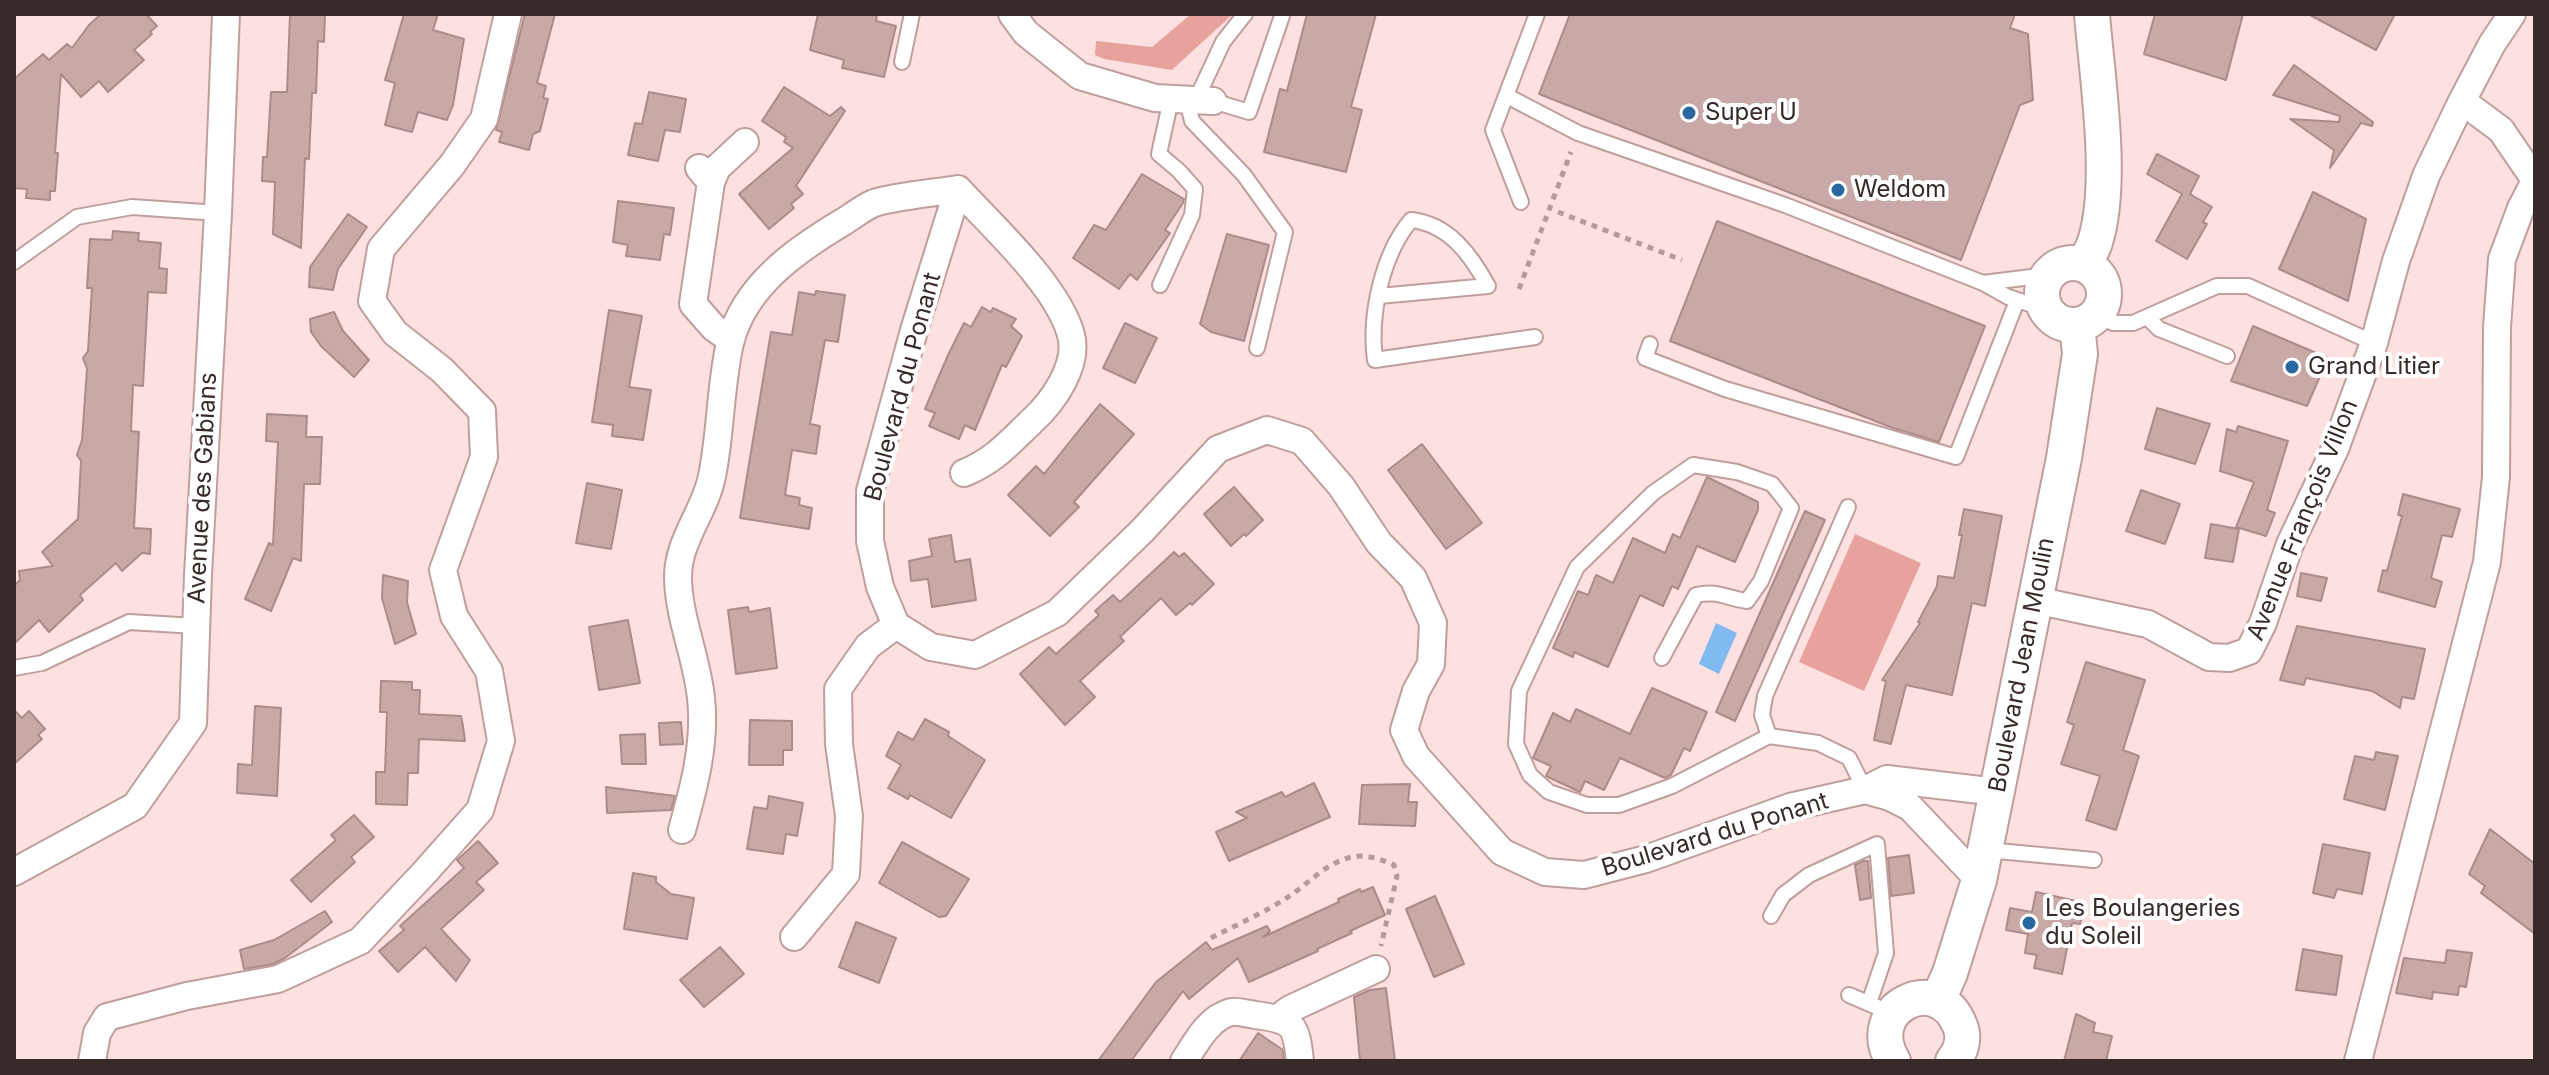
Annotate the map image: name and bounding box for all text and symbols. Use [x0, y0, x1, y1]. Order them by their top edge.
place label: Super U [1705, 99, 1797, 127]
marker: Super U [1680, 104, 1698, 122]
place label: Weldom [1854, 176, 1946, 204]
marker: Weldom [1829, 181, 1847, 199]
street label: Boulevard du Ponant [859, 270, 947, 504]
place label: Grand Litier [2308, 353, 2440, 381]
marker: Grand Litier [2283, 358, 2301, 376]
street label: Avenue des Gabians [183, 372, 223, 604]
street label: Avenue François Villon [2241, 395, 2365, 645]
street label: Boulevard Jean Moulin [1983, 535, 2061, 795]
street label: Boulevard du Ponant [1598, 787, 1832, 883]
place label: Les Boulangeries du Soleil [2045, 895, 2240, 951]
marker: Les Boulangeries du Soleil [2020, 914, 2038, 932]

